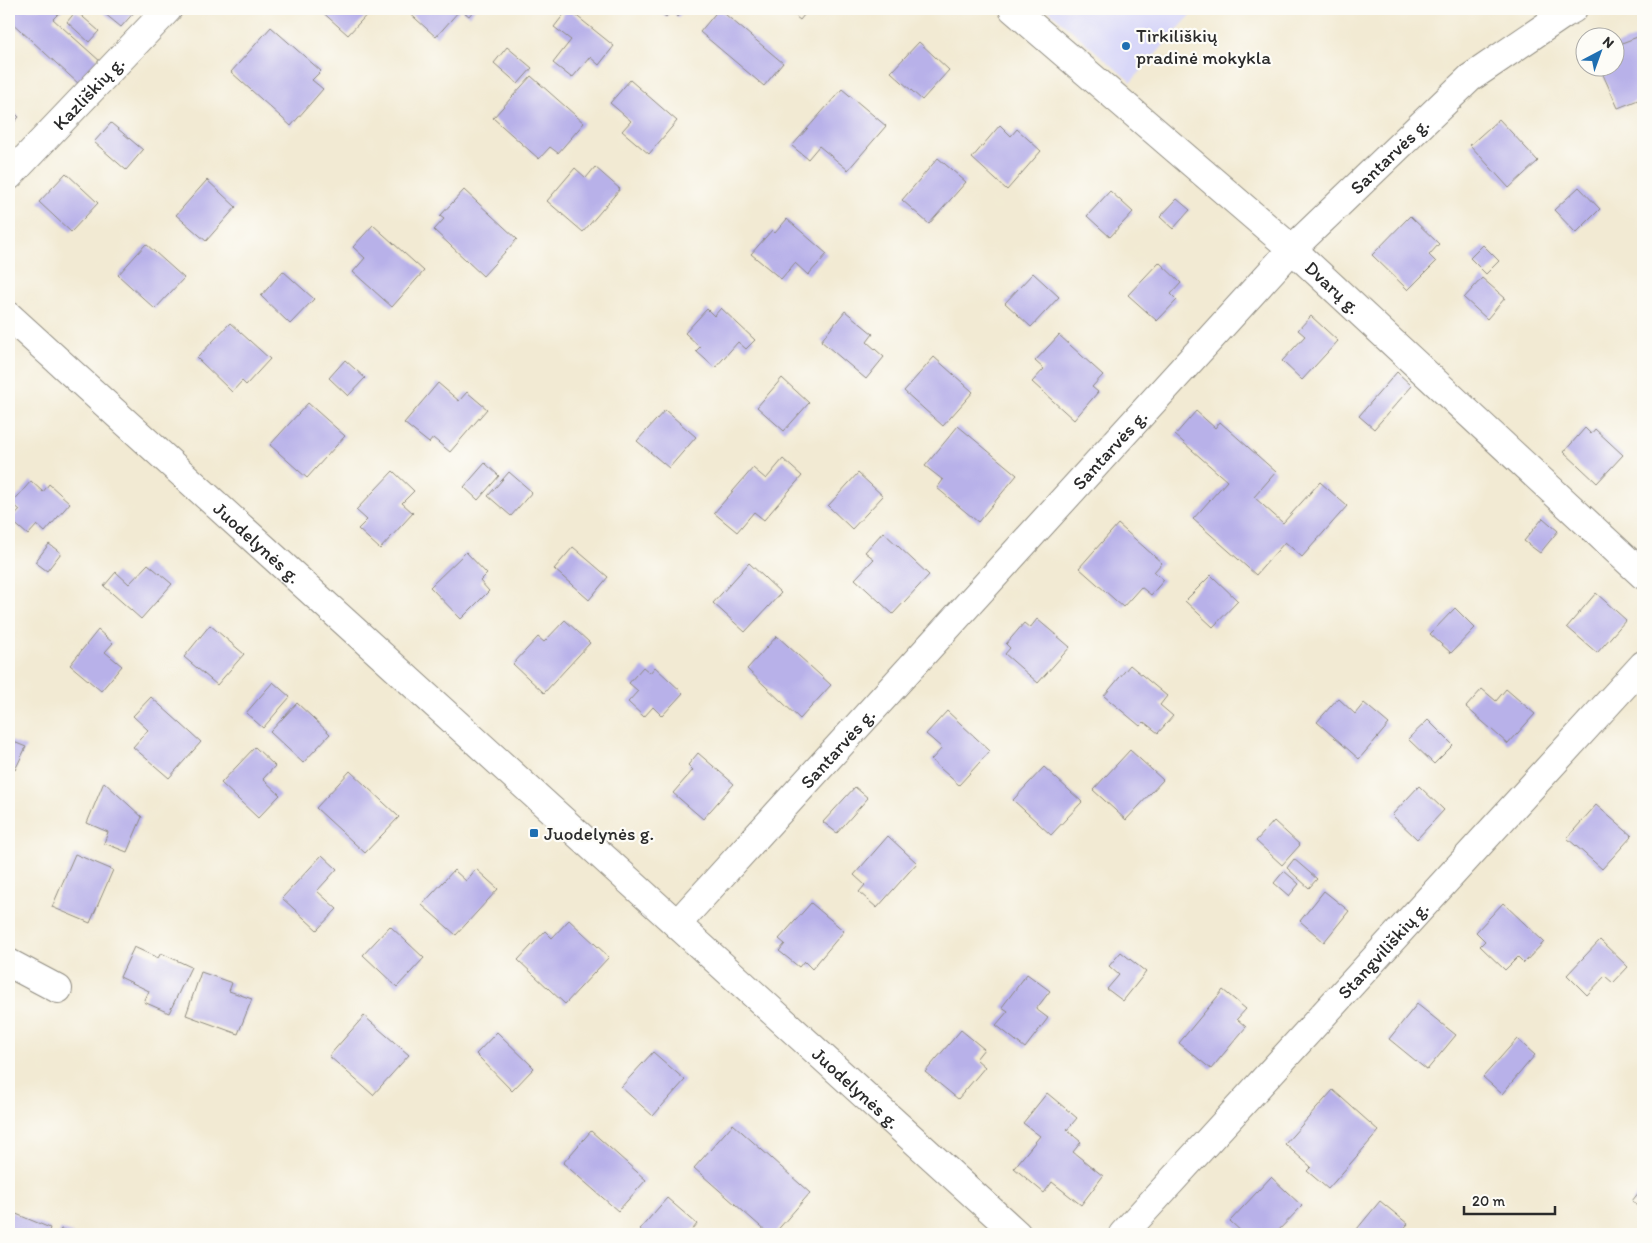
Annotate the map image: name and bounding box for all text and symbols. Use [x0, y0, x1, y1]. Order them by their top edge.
place label: Tirkiliškių pradinė mokykla [1136, 24, 1271, 69]
north arrow [1574, 28, 1624, 78]
text: N [1599, 33, 1617, 52]
marker: Tirkiliškių pradinė mokykla [1120, 40, 1132, 52]
street label: Kazliškių g. [48, 51, 129, 135]
street label: Santarvės g. [1345, 113, 1434, 199]
street label: Dvarų g. [1300, 256, 1365, 319]
street label: Santarvės g. [1067, 405, 1152, 495]
street label: Juodelynės g. [209, 497, 306, 588]
street label: Santarvės g. [795, 704, 880, 793]
place label: Juodelynės g. [544, 822, 654, 845]
marker: Juodelynės g. [528, 827, 540, 839]
street label: Stangviliškių g. [1333, 897, 1433, 1004]
street label: Juodelynės g. [807, 1042, 905, 1134]
scale bar [1464, 1183, 1556, 1215]
text: 20 m [1472, 1192, 1506, 1210]

